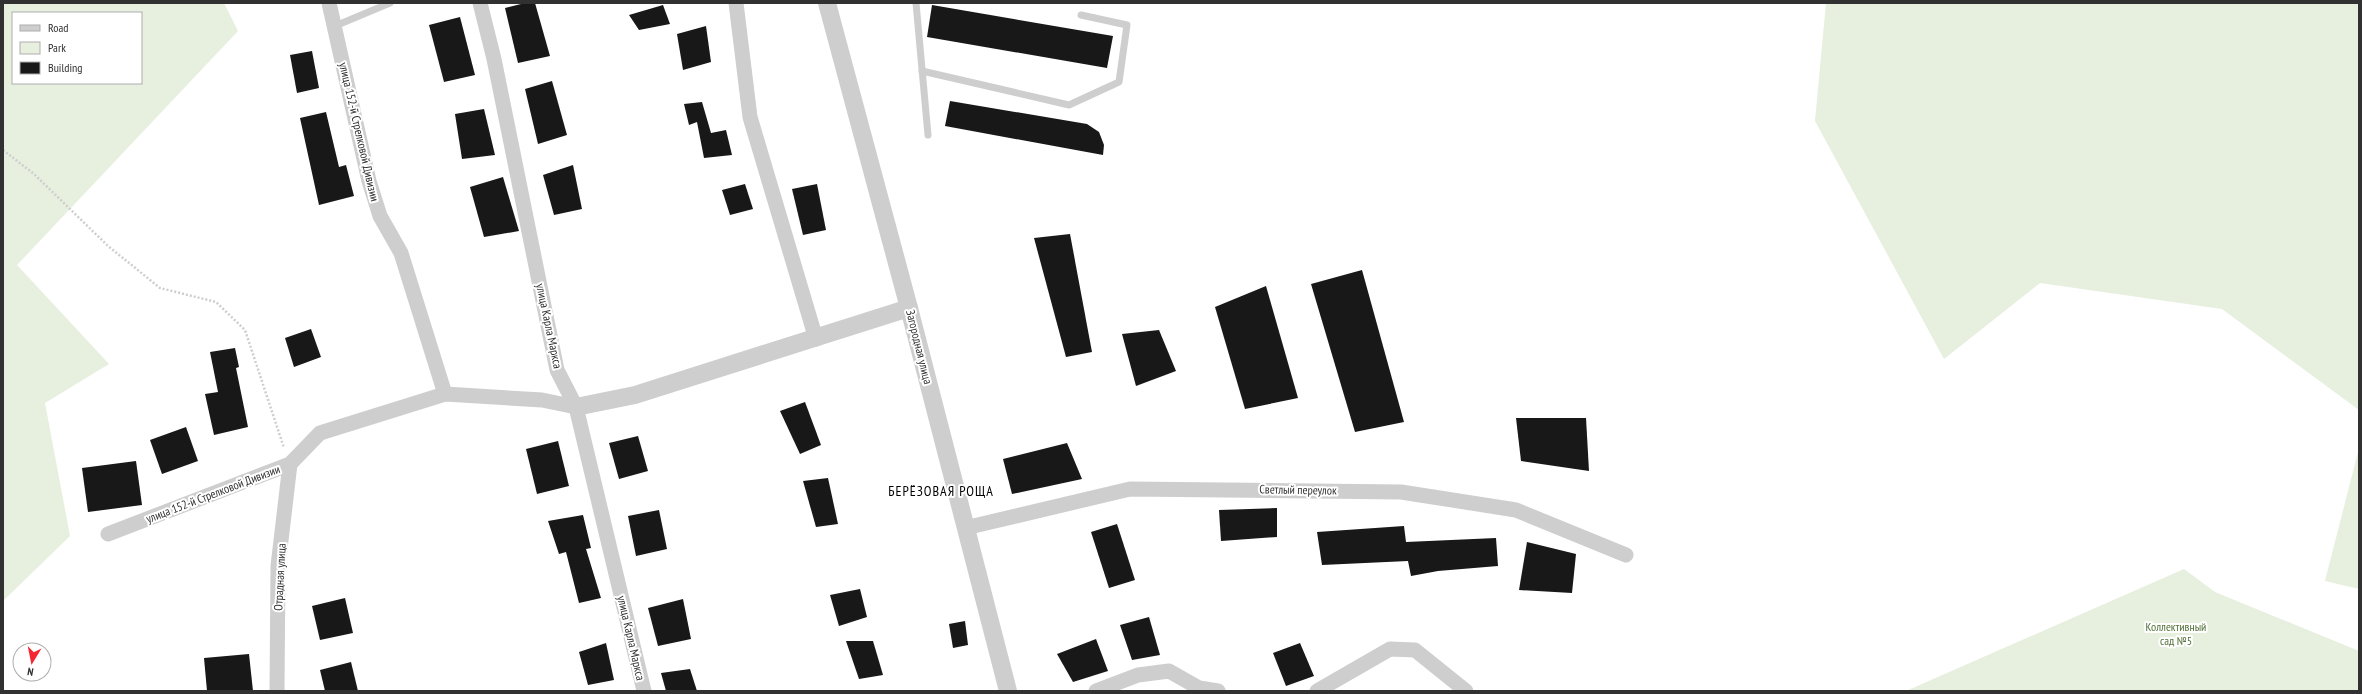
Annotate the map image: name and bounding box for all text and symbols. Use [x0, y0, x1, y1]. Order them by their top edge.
legend [12, 12, 142, 84]
text: Road [48, 20, 68, 35]
text: Park [48, 40, 66, 55]
text: Building [48, 60, 83, 75]
street label: улица 152-й Стрелковой Дивизии [336, 61, 383, 203]
street label: улица Карла Маркса [533, 282, 566, 370]
street label: Загородная улица [903, 308, 936, 386]
street label: улица 152-й Стрелковой Дивизии [144, 461, 282, 526]
street label: Светлый переулок [1259, 481, 1337, 498]
district label: БЕРЁЗОВАЯ РОЩА [888, 482, 994, 500]
street label: Отрадная улица [270, 543, 289, 611]
street label: улица Карла Маркса [614, 594, 649, 682]
park label: Коллективный сад №5 [2146, 619, 2206, 648]
north arrow [12, 642, 52, 682]
text: N [26, 664, 34, 679]

